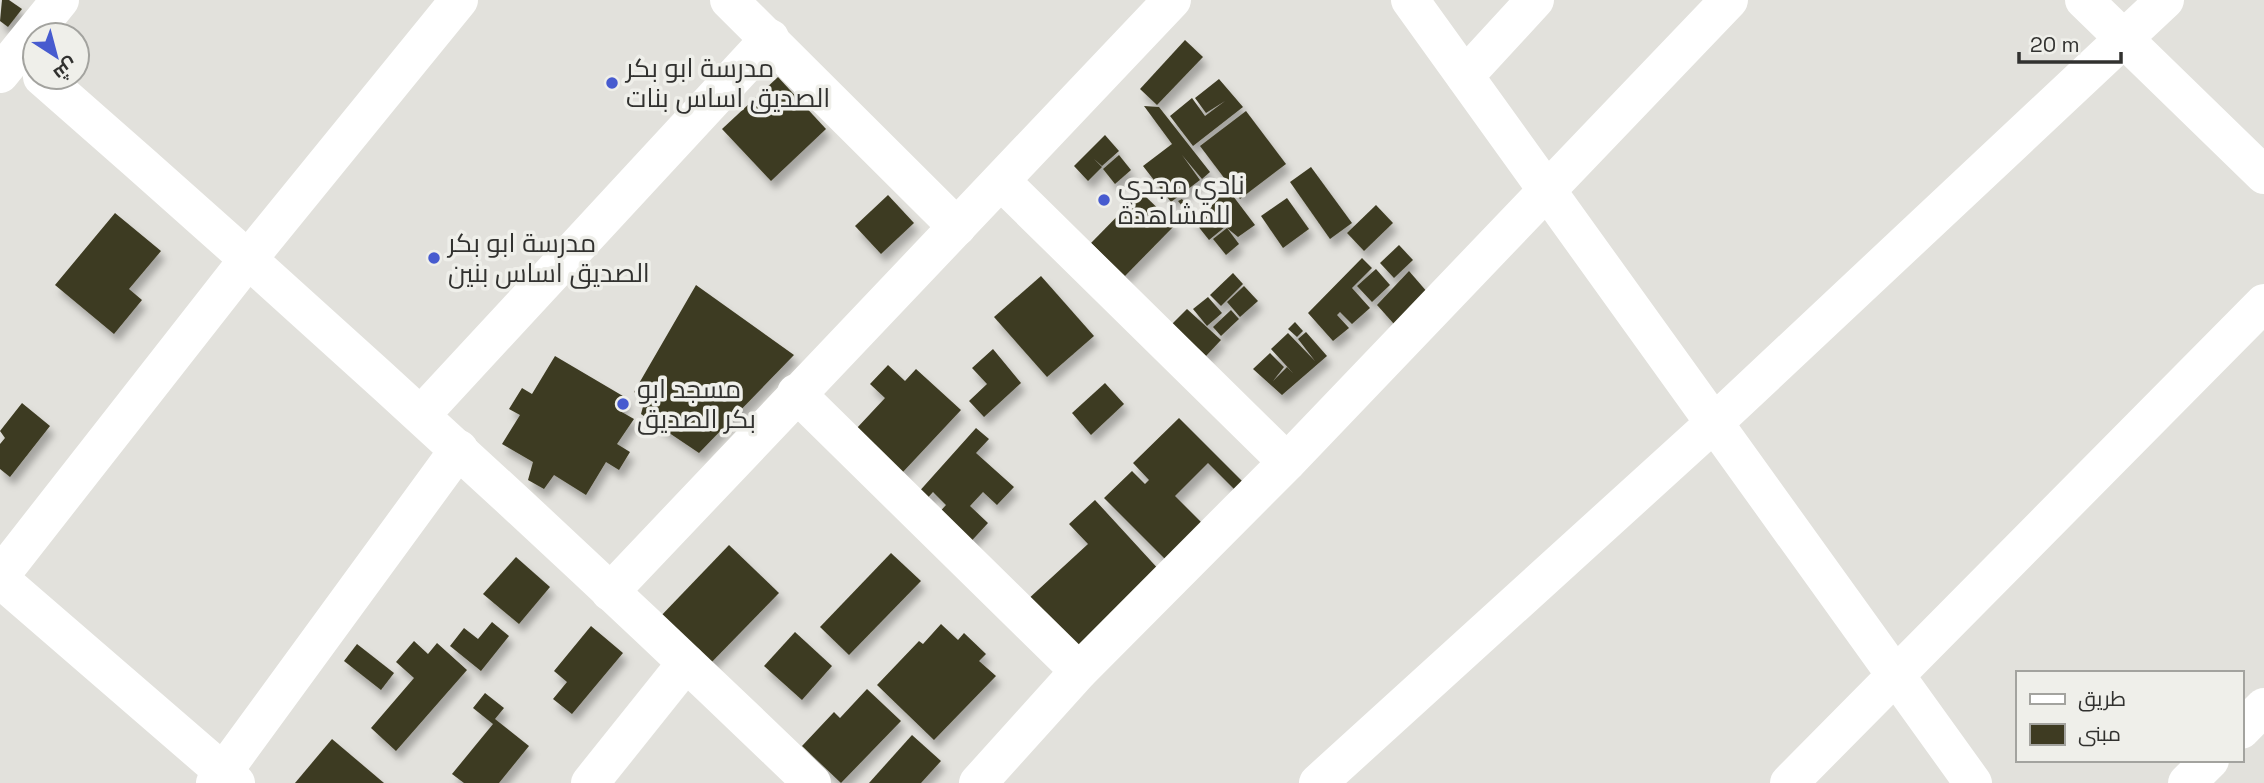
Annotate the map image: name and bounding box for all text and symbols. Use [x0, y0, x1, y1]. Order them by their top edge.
north arrow [21, 21, 91, 91]
scale bar [2019, 21, 2120, 65]
text: 20 m [2030, 31, 2080, 58]
place label: مدرسة ابو بكر الصديق اساس بنات [624, 51, 830, 115]
text: ش [48, 52, 83, 87]
marker: مدرسة ابو بكر الصديق اساس بنات [604, 75, 620, 91]
place label: نادي مجدي للمشاهدة [1118, 168, 1245, 232]
marker: نادي مجدي للمشاهدة [1096, 192, 1112, 208]
place label: مدرسة ابو بكر الصديق اساس بنين [446, 226, 650, 290]
marker: مدرسة ابو بكر الصديق اساس بنين [426, 250, 442, 266]
place label: مسجد ابو بكر الصديق [637, 372, 756, 436]
marker: مسجد ابو بكر الصديق [615, 396, 631, 412]
legend [2016, 671, 2243, 762]
text: طريق [2078, 685, 2126, 712]
text: مبنى [2078, 720, 2121, 747]

